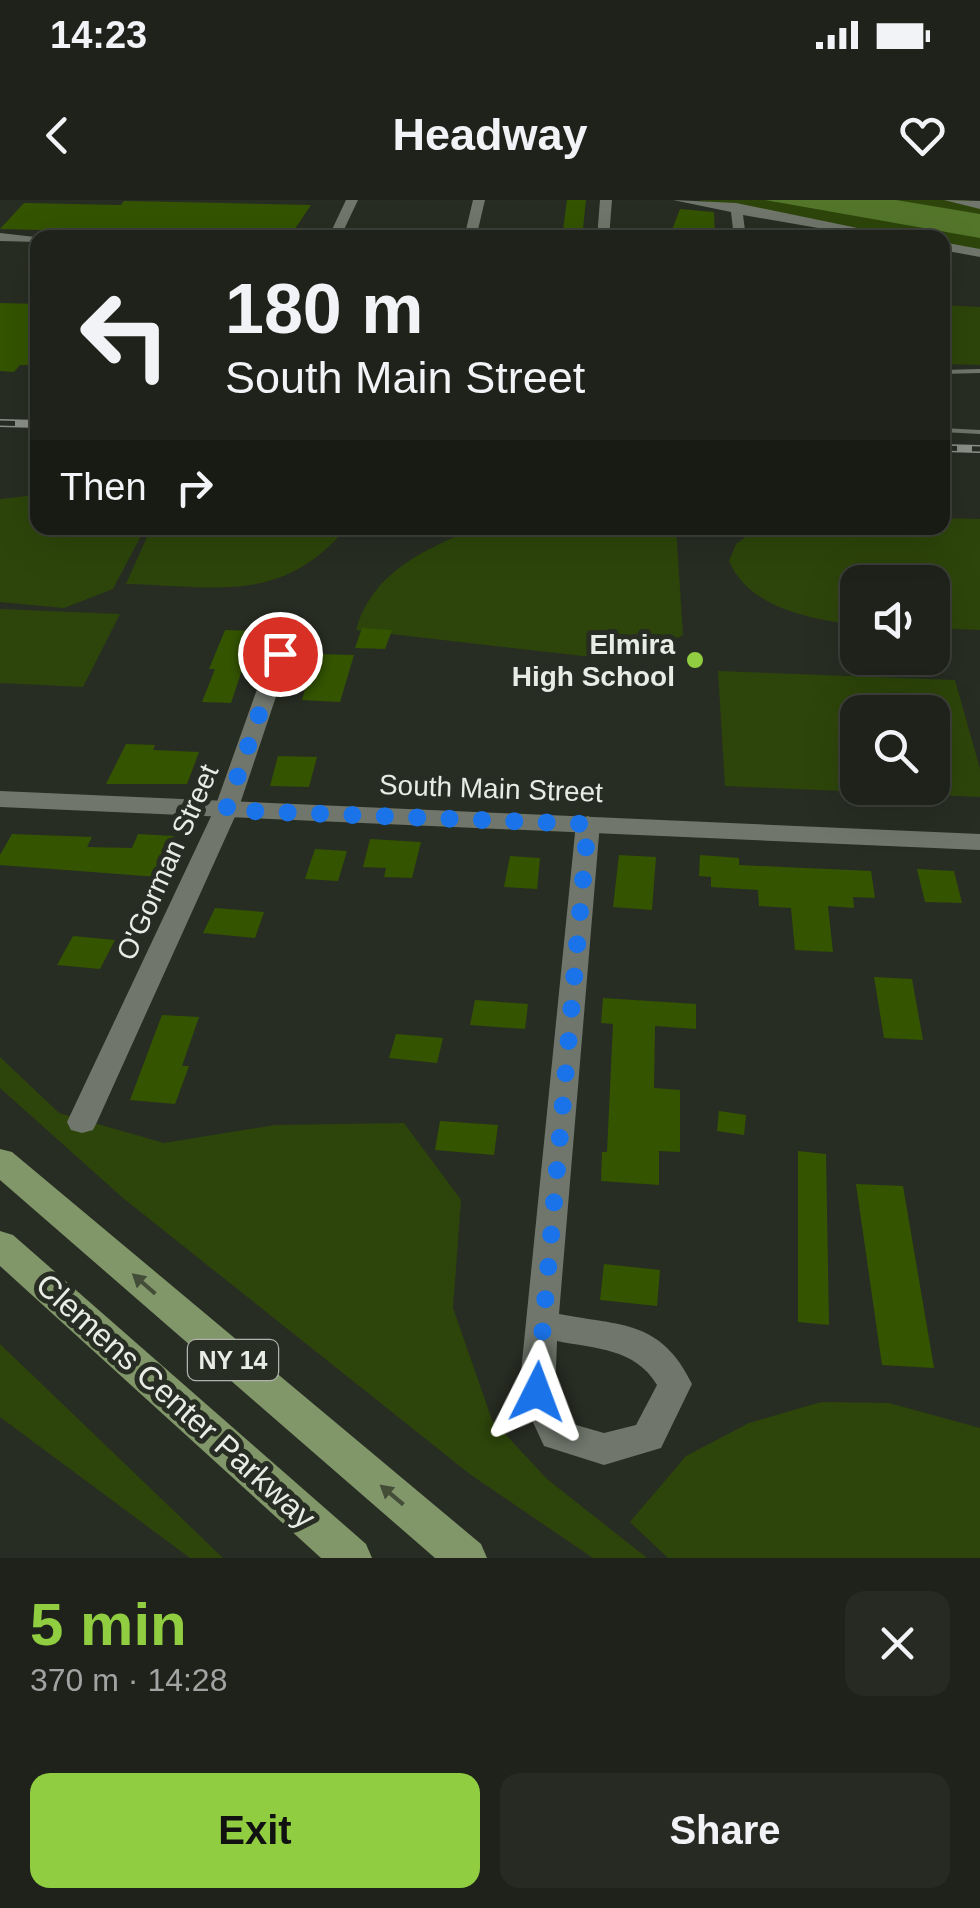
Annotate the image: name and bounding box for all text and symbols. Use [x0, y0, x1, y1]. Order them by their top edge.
text: 14:23 [50, 14, 147, 56]
icon: back [30, 108, 85, 163]
icon: heart [895, 108, 950, 163]
text: Headway [392, 109, 588, 160]
icon: left [60, 270, 190, 400]
text: 180 m [225, 270, 423, 348]
text: South Main Street [225, 352, 585, 403]
icon: right [167, 460, 222, 515]
text: Then [60, 466, 147, 508]
map controls [840, 565, 950, 805]
button: sound [840, 565, 950, 675]
pin [238, 612, 323, 697]
icon: arrive [253, 627, 308, 682]
place label: Elmira High School [512, 629, 675, 692]
marker: Elmira High School [684, 649, 706, 671]
button: search [840, 695, 950, 805]
street label: O'Gorman Street [110, 759, 225, 965]
street label: South Main Street [378, 769, 604, 808]
street label: Clemens Center Parkway [29, 1266, 323, 1536]
one-way arrow [132, 1274, 157, 1296]
road number: NY 14 [188, 1340, 278, 1380]
position arrow [485, 1340, 589, 1444]
one-way arrow [379, 1484, 404, 1506]
text: 5 min [30, 1591, 187, 1658]
button: close [845, 1591, 950, 1696]
text: 370 m · 14:28 [30, 1662, 227, 1698]
button: Exit [30, 1773, 480, 1888]
button: Share [500, 1773, 950, 1888]

